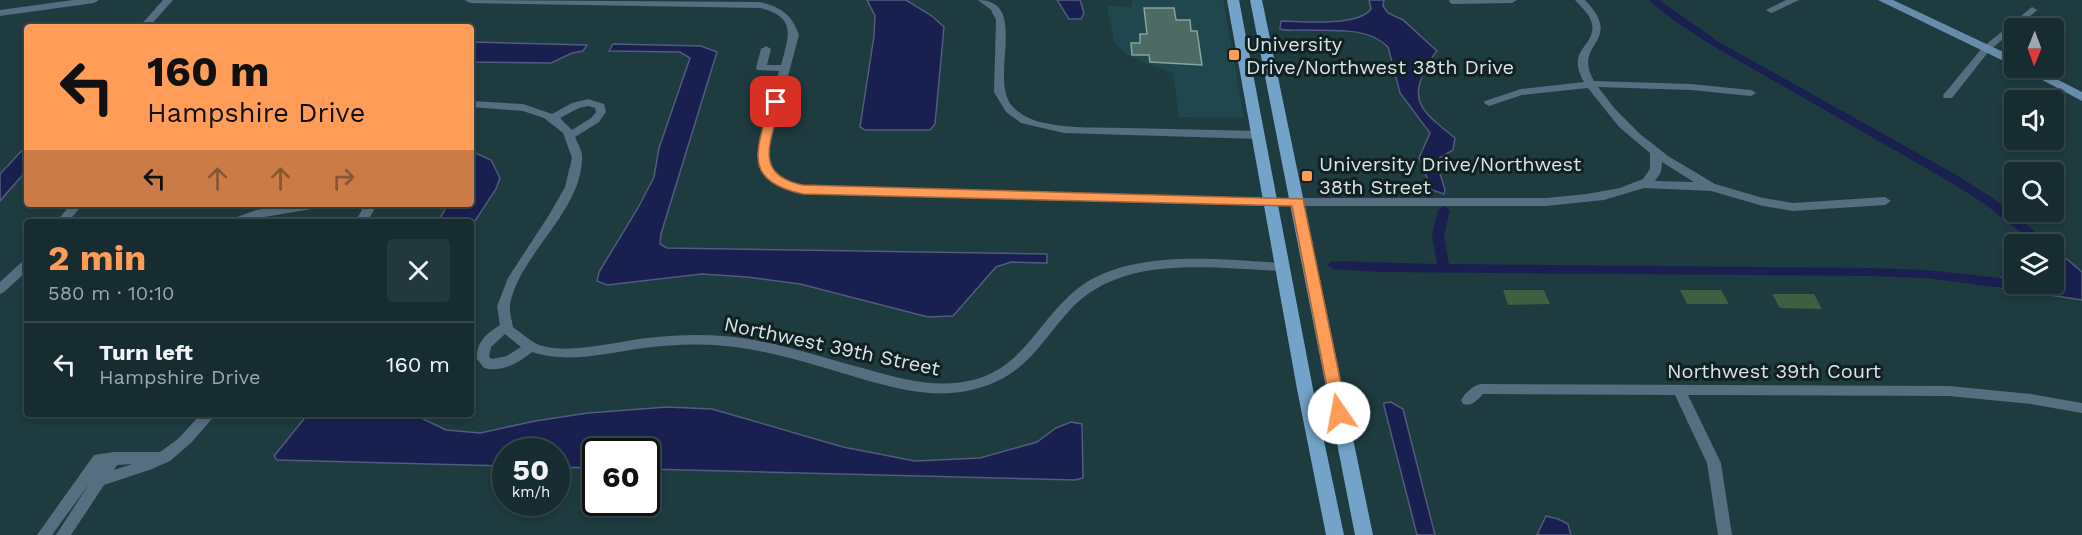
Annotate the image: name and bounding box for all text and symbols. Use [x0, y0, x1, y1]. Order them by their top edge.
north arrow [2004, 18, 2064, 78]
map controls [2004, 18, 2064, 294]
place label: University Drive/Northwest 38th Drive [1246, 32, 1514, 79]
text: 160 m [147, 47, 270, 96]
icon: left [48, 48, 126, 126]
marker: University Drive/Northwest 38th Drive [1227, 48, 1241, 62]
pin [750, 76, 801, 127]
icon: arrive [759, 85, 792, 118]
button: sound [2004, 90, 2064, 150]
text: Hampshire Drive [147, 97, 365, 129]
place label: University Drive/Northwest 38th Street [1319, 152, 1582, 199]
icon: left [138, 162, 171, 195]
icon: ahead [201, 162, 234, 195]
icon: ahead [264, 162, 297, 195]
icon: right [327, 162, 360, 195]
button: search [2004, 162, 2064, 222]
marker: University Drive/Northwest 38th Street [1300, 169, 1314, 183]
button: layers [2004, 234, 2064, 294]
text: 2 min [48, 237, 146, 279]
button: close [387, 239, 450, 302]
text: 580 m · 10:10 [48, 281, 174, 305]
street label: Northwest 39th Street [722, 311, 943, 381]
text: Turn left [99, 340, 193, 365]
icon: left [48, 348, 81, 381]
text: 160 m [386, 352, 450, 377]
street label: Northwest 39th Court [1667, 359, 1882, 383]
text: Hampshire Drive [99, 365, 261, 389]
position arrow [1307, 381, 1371, 445]
speed limit sign: 60 [582, 438, 660, 516]
text: 50 [513, 452, 549, 487]
text: km/h [512, 483, 550, 501]

